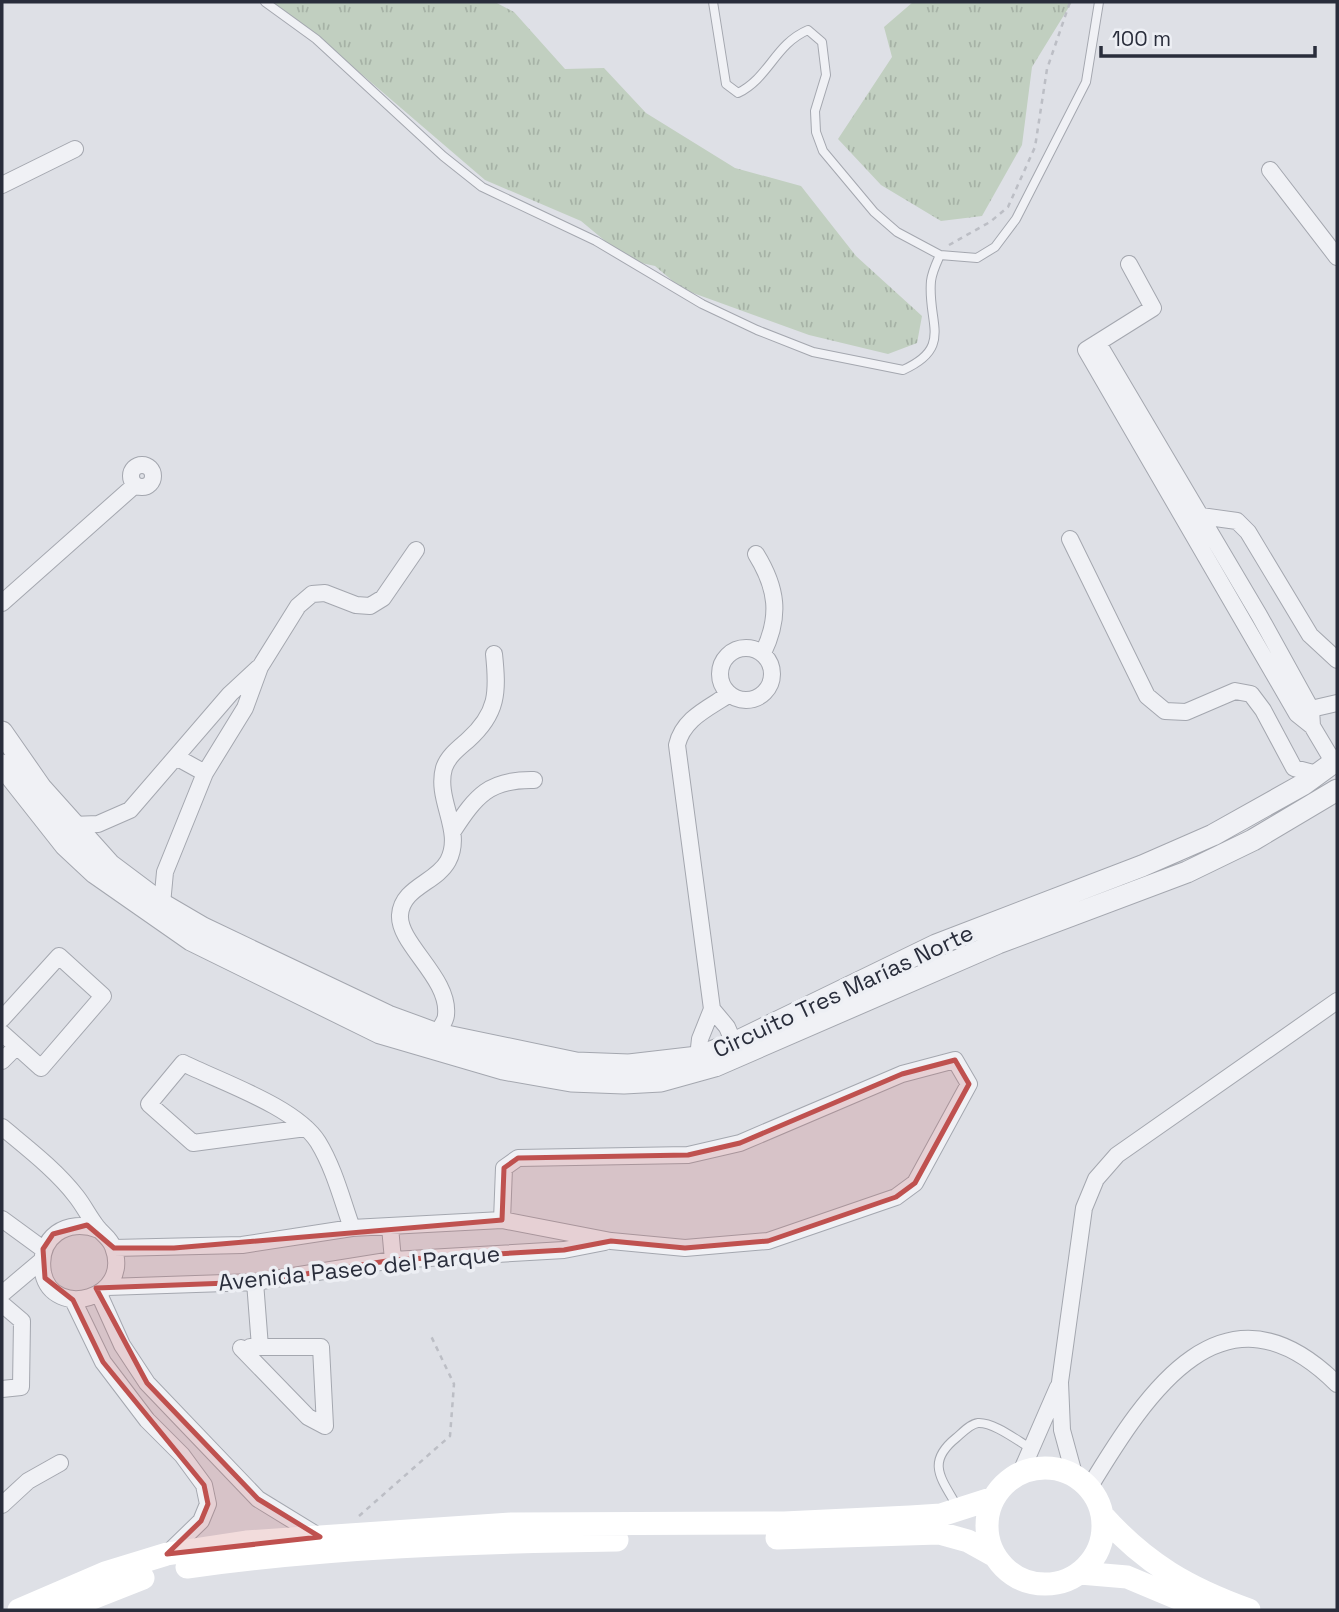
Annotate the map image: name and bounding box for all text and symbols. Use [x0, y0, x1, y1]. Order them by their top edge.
scale bar [1101, 14, 1314, 58]
text: 100 m [1112, 25, 1171, 52]
street label: Circuito Tres Marías Norte [708, 917, 978, 1065]
street label: Avenida Paseo del Parque [217, 1238, 501, 1298]

